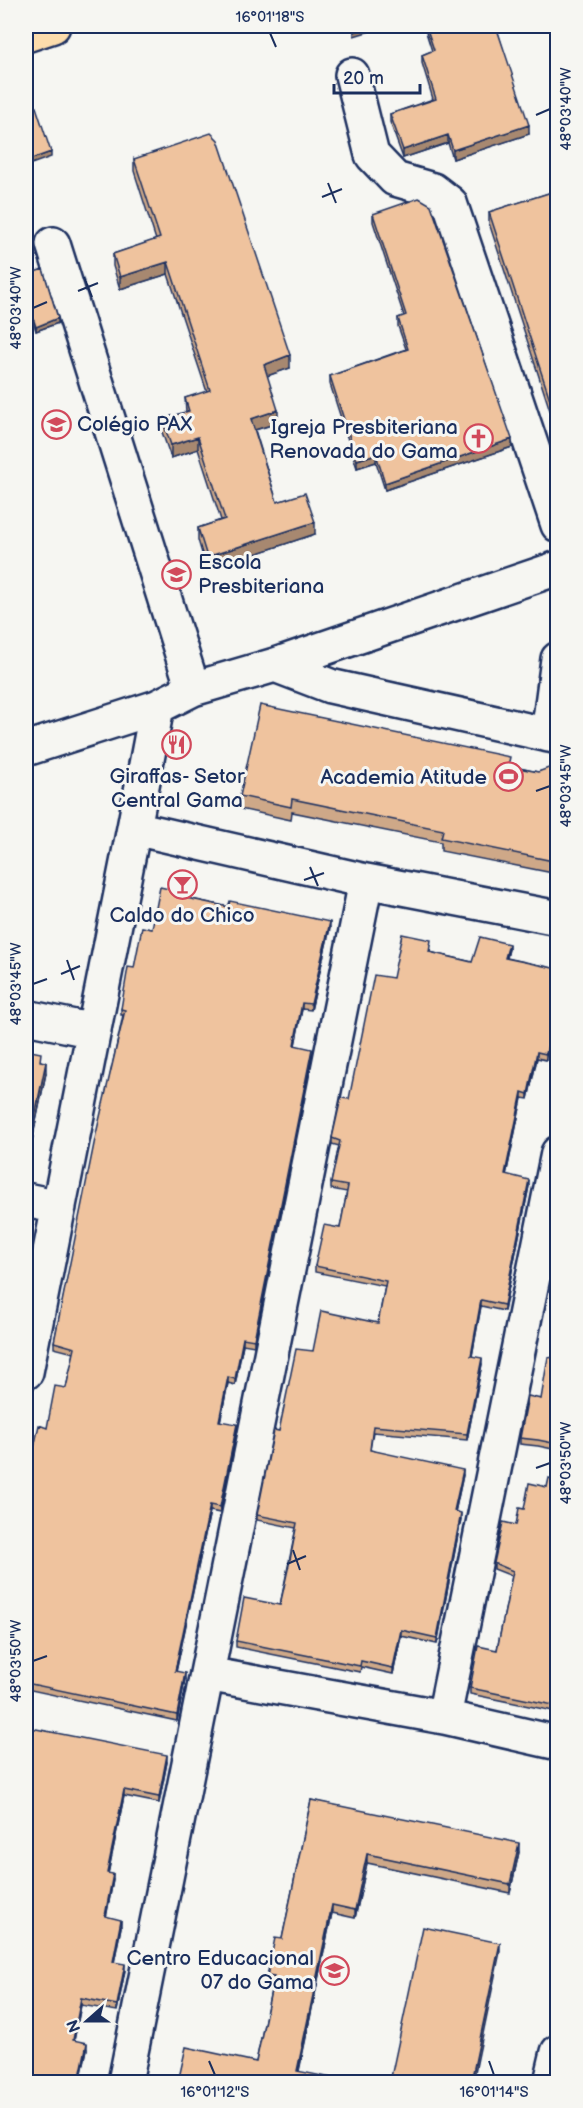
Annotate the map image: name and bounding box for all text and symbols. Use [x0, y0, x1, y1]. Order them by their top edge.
text: 16°01'18"S [236, 8, 304, 27]
scale bar [334, 57, 420, 95]
text: 48°03'40"W [557, 67, 576, 151]
text: 20 m [343, 68, 384, 89]
text: 48°03'40"W [7, 266, 26, 350]
school or university icon: Colégio PAX [40, 408, 72, 440]
place label: Colégio PAX [77, 412, 192, 437]
place label: Igreja Presbiteriana Renovada do Gama [269, 415, 458, 464]
church icon: Igreja Presbiteriana Renovada do Gama [463, 423, 495, 455]
place label: Escola Presbiteriana [198, 550, 324, 599]
school or university icon: Escola Presbiteriana [161, 558, 193, 590]
restaurant icon: Giraffas- Setor Central Gama [161, 729, 193, 761]
text: 48°03'45"W [557, 744, 576, 828]
sports icon: Academia Atitude [492, 761, 524, 793]
place label: Giraffas- Setor Central Gama [109, 764, 245, 813]
place label: Academia Atitude [320, 765, 487, 790]
bar icon: Caldo do Chico [166, 868, 198, 900]
place label: Caldo do Chico [109, 903, 255, 928]
text: 48°03'45"W [7, 942, 26, 1026]
text: 48°03'50"W [557, 1421, 576, 1504]
text: 48°03'50"W [7, 1619, 26, 1702]
place label: Centro Educacional 07 do Gama [127, 1946, 314, 1995]
school or university icon: Centro Educacional 07 do Gama [319, 1954, 351, 1986]
north arrow [57, 1991, 117, 2051]
text: N [63, 2017, 85, 2035]
text: 16°01'12"S [181, 2083, 249, 2102]
text: 16°01'14"S [459, 2083, 529, 2102]

